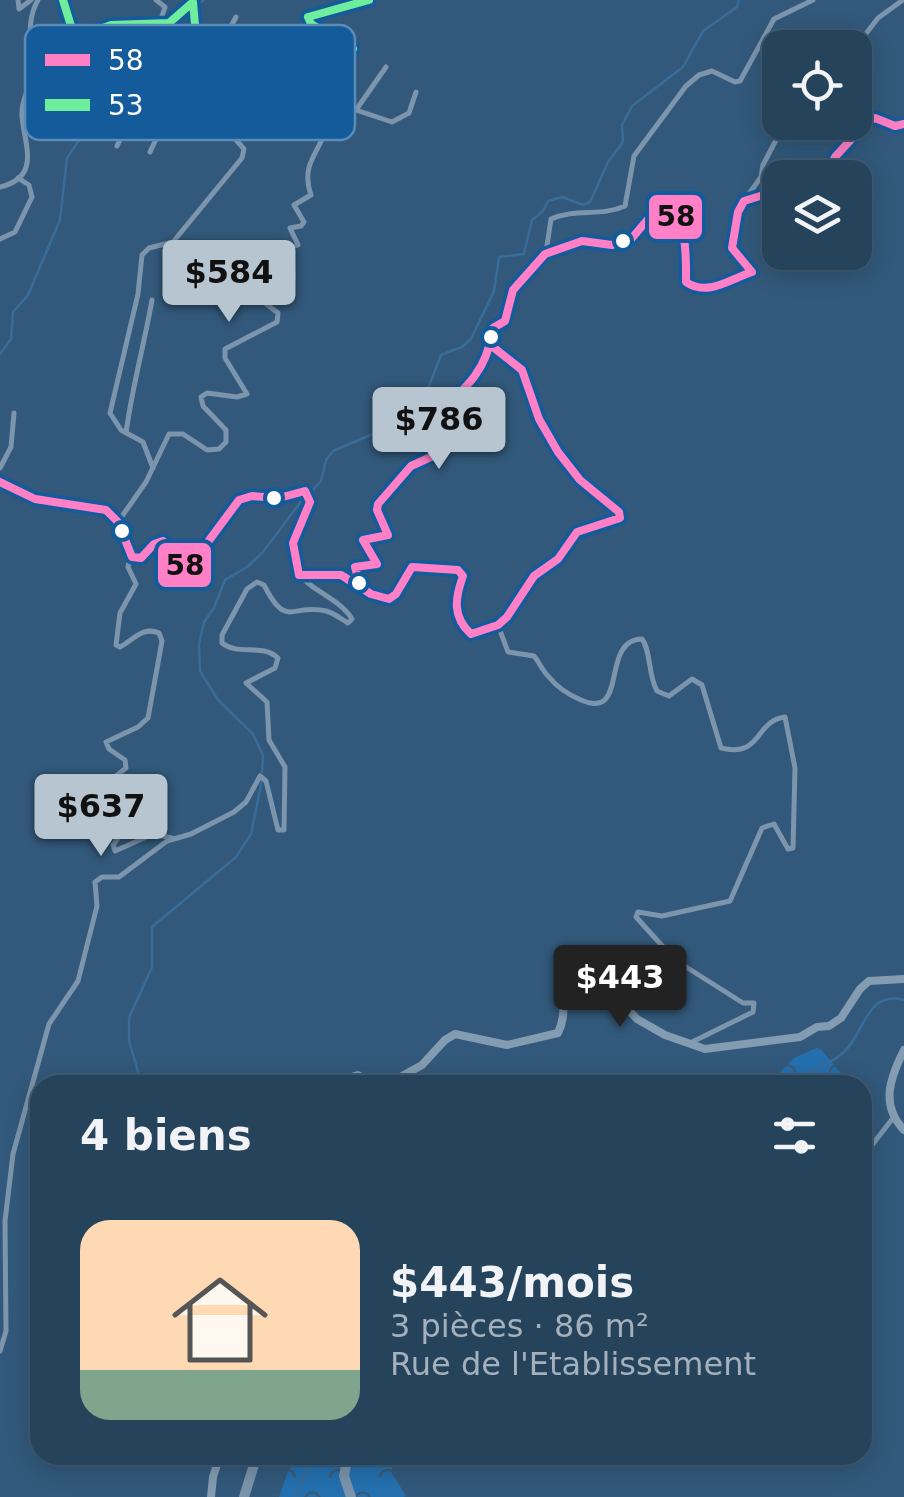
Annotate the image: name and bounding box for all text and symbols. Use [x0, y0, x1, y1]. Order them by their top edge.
legend [25, 25, 355, 140]
map controls [762, 30, 872, 270]
button: locate [762, 30, 872, 140]
text: 58 [108, 44, 144, 77]
text: 53 [108, 89, 144, 122]
button: layers [762, 160, 872, 270]
line badge: 58 [647, 193, 704, 241]
text: 58 [657, 200, 695, 233]
unlabelled marker [613, 231, 633, 251]
pin: $584 [170, 240, 288, 325]
text: $584 [184, 253, 274, 291]
unlabelled marker [481, 327, 501, 347]
pin: $786 [380, 387, 498, 472]
text: $786 [394, 400, 484, 438]
unlabelled marker [264, 488, 284, 508]
unlabelled marker [112, 521, 132, 541]
line badge: 58 [156, 541, 213, 589]
text: 58 [166, 549, 204, 582]
unlabelled marker [349, 573, 369, 593]
pin: $637 [42, 774, 160, 859]
text: $637 [56, 787, 146, 825]
pin: $443 [561, 945, 679, 1030]
text: $443 [575, 958, 665, 996]
icon: filters [767, 1108, 822, 1163]
text: 4 biens [80, 1111, 252, 1160]
text: $443/mois [390, 1258, 634, 1307]
icon: home [160, 1260, 280, 1380]
text: 3 pièces · 86 m² [390, 1307, 649, 1345]
text: Rue de l'Etablissement [390, 1345, 756, 1383]

